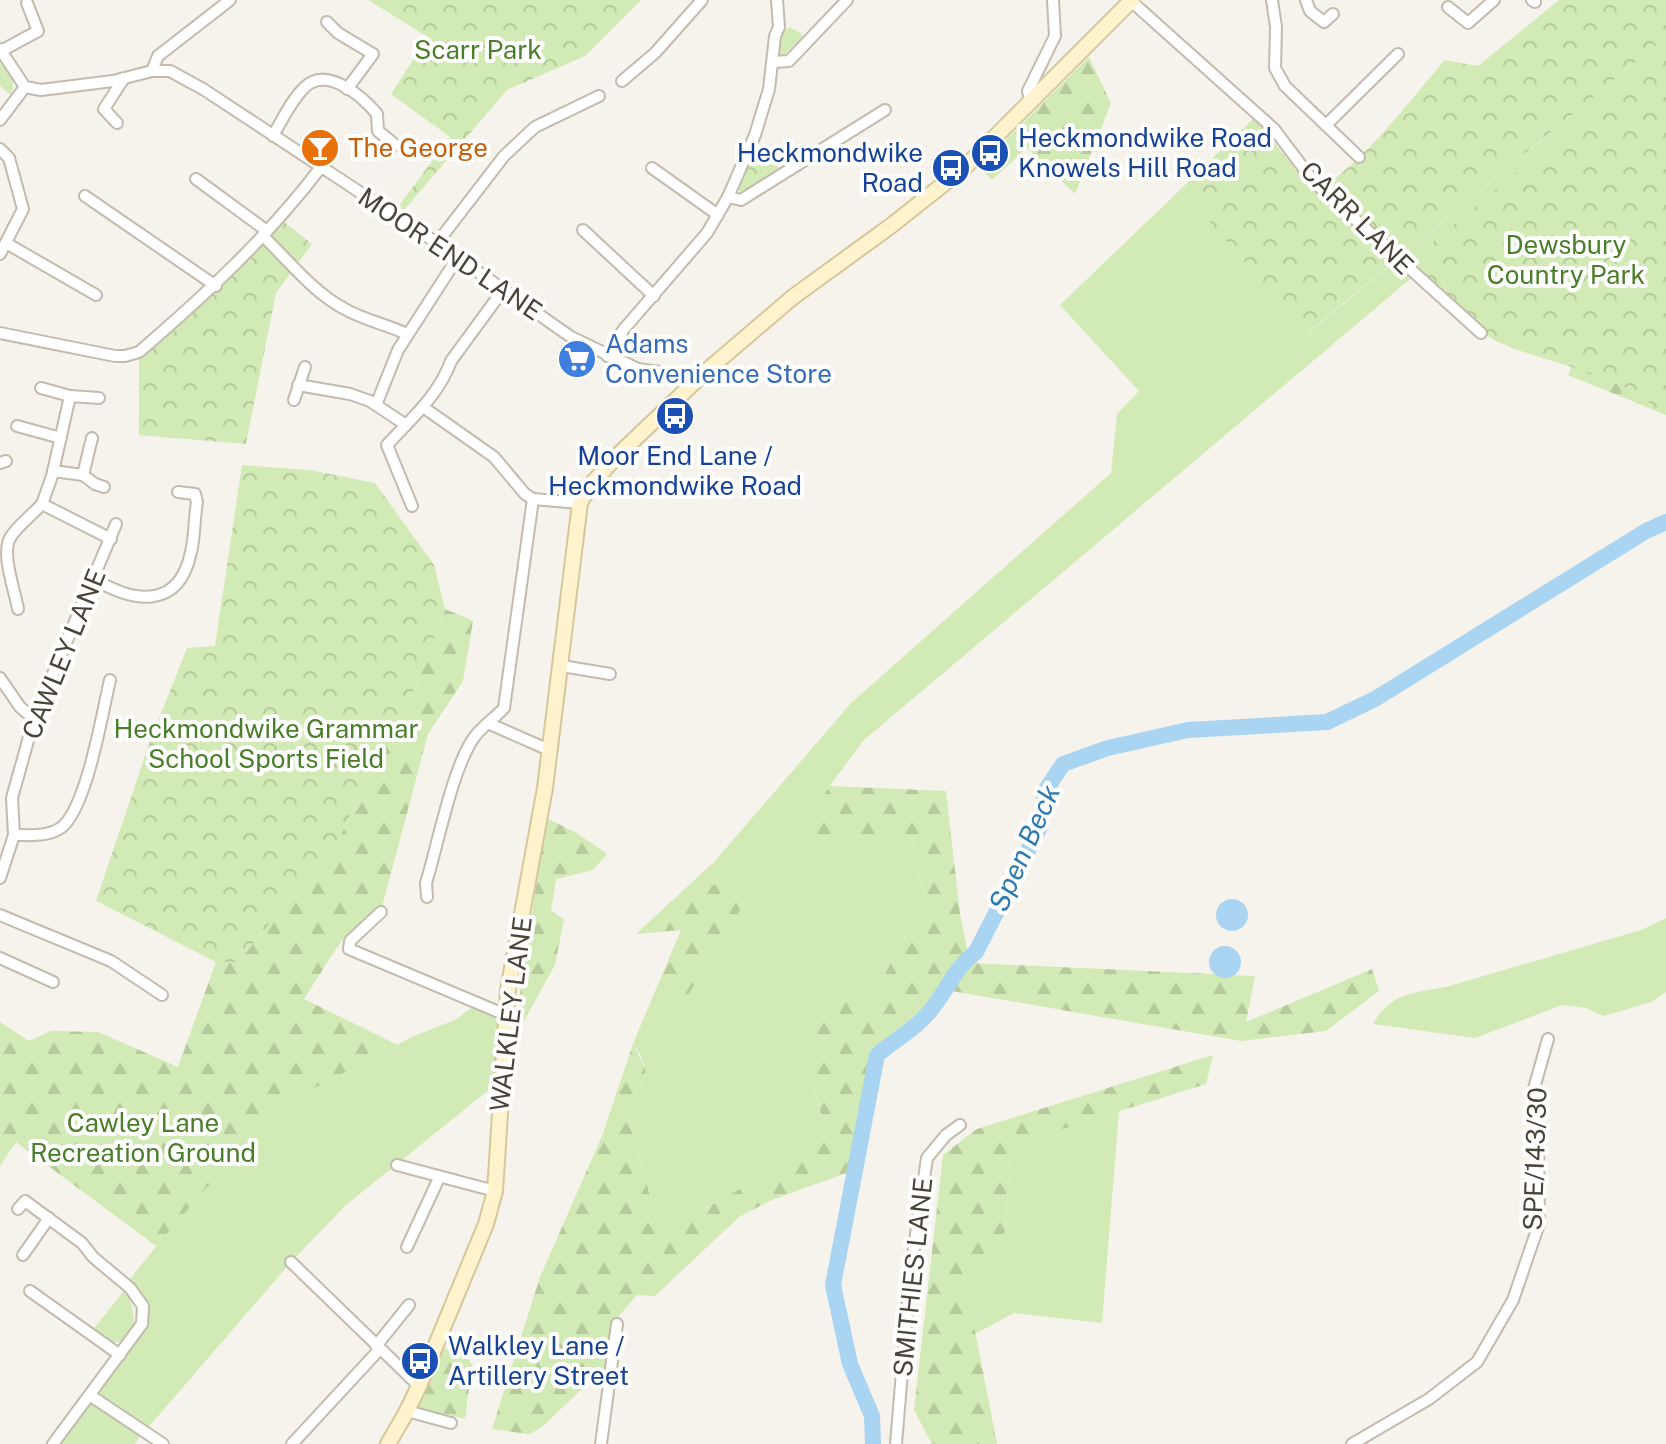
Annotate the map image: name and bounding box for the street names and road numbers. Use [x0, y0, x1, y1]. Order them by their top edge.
street label: CARR LANE [1294, 155, 1420, 281]
street label: MOOR END LANE [353, 181, 548, 327]
street label: CAWLEY LANE [15, 564, 112, 743]
street label: WALKLEY LANE [483, 915, 538, 1113]
street label: SPE/143/30 [1517, 1087, 1552, 1231]
street label: SMITHIES LANE [887, 1176, 938, 1378]

